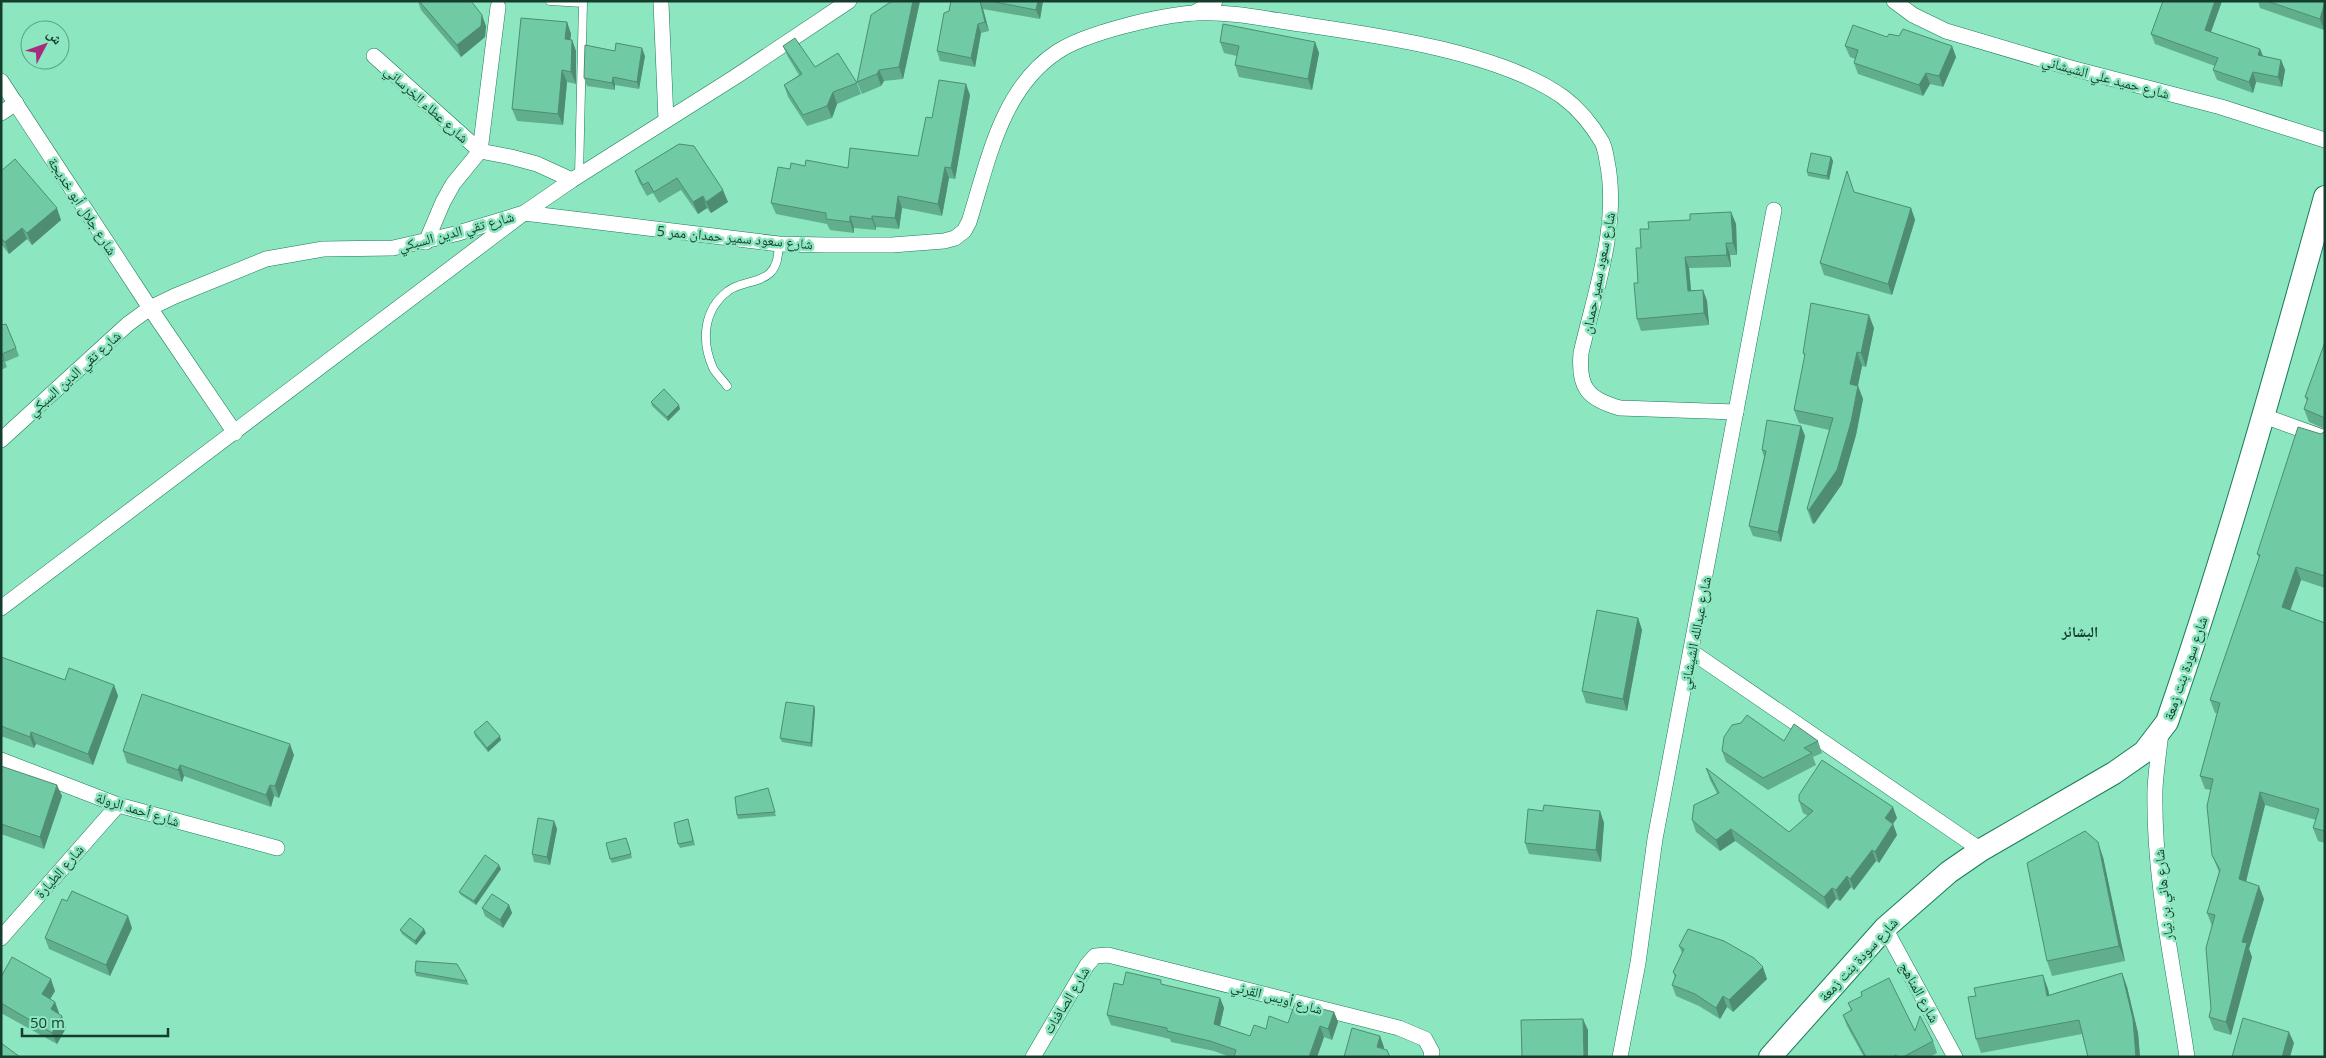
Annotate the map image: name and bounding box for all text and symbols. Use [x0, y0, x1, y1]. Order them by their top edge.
north arrow [20, 20, 70, 70]
text: ش [43, 24, 67, 48]
street label: شارع حميد علي الشيشاني [2040, 51, 2172, 106]
street label: شارع عطاء الخرساني [379, 61, 473, 149]
street label: شارع جلال أبو خديجة [43, 153, 122, 259]
street label: شارع تقي الدين السبكي [396, 206, 517, 258]
street label: شارع سعود سمير حمدان [1577, 211, 1620, 336]
street label: شارع سعود سمير حمدان ممر 5 [656, 221, 814, 254]
street label: شارع تقي الدين السبكي [23, 326, 126, 422]
street label: شارع عبدالله الشيشاني [1675, 575, 1718, 692]
street label: شارع سودة بنت زمعة [2158, 614, 2213, 723]
district label: البشائر [2061, 621, 2098, 641]
street label: شارع أحمد الرولة [94, 787, 182, 832]
street label: شارع الطيارة [30, 840, 88, 902]
street label: شارع هاني بن نيار [2149, 848, 2180, 943]
street label: شارع سودة بنت زمعة [1814, 913, 1903, 1006]
street label: شارع المناهج [1895, 958, 1944, 1026]
street label: شارع الصافنات [1038, 963, 1094, 1038]
street label: شارع أويس القرني [1229, 976, 1325, 1021]
scale bar [22, 1006, 169, 1038]
text: 50 m [30, 1012, 65, 1032]

